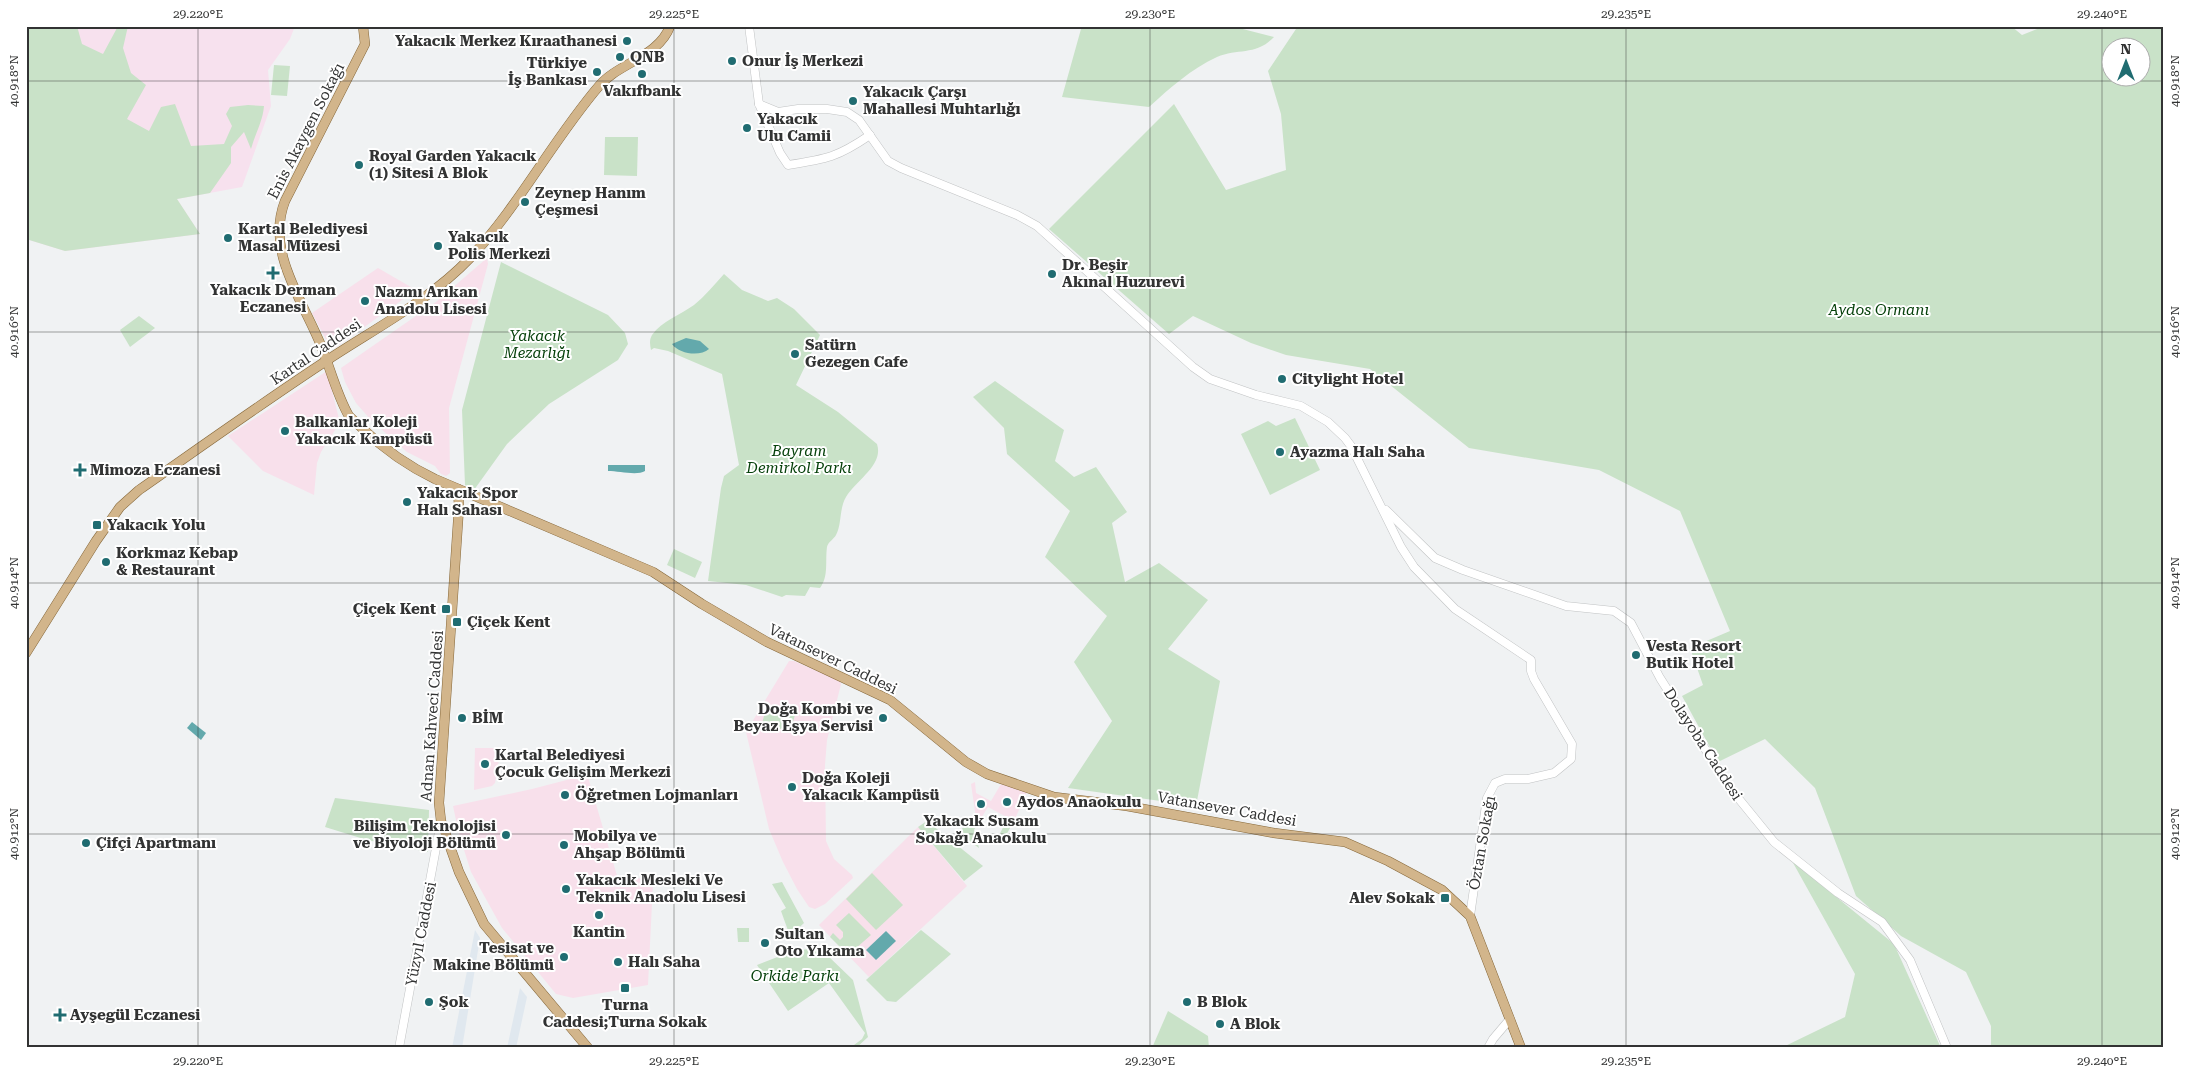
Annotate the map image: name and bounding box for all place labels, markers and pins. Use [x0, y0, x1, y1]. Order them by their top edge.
place label: Yakacık Merkez Kıraathanesi [395, 32, 617, 50]
marker: Yakacık Merkez Kıraathanesi [621, 35, 633, 47]
place label: QNB [630, 48, 665, 66]
marker: QNB [614, 51, 626, 63]
place label: Onur İş Merkezi [742, 52, 863, 70]
place label: Türkiye İş Bankası [508, 54, 587, 89]
marker: Onur İş Merkezi [726, 55, 738, 67]
marker: Türkiye İş Bankası [591, 66, 603, 78]
marker: Vakıfbank [636, 68, 648, 80]
place label: Vakıfbank [603, 82, 682, 100]
place label: Yakacık Çarşı Mahallesi Muhtarlığı [863, 83, 1020, 118]
marker: Yakacık Çarşı Mahallesi Muhtarlığı [847, 95, 859, 107]
place label: Yakacık Ulu Camii [757, 110, 831, 145]
marker: Yakacık Ulu Camii [741, 122, 753, 134]
place label: Royal Garden Yakacık (1) Sitesi A Blok [369, 147, 537, 182]
marker: Royal Garden Yakacık (1) Sitesi A Blok [353, 159, 365, 171]
place label: Zeynep Hanım Çeşmesi [535, 184, 646, 219]
marker: Zeynep Hanım Çeşmesi [519, 196, 531, 208]
place label: Kartal Belediyesi Masal Müzesi [238, 220, 368, 255]
place label: Yakacık Polis Merkezi [448, 228, 550, 263]
marker: Kartal Belediyesi Masal Müzesi [222, 232, 234, 244]
marker: Yakacık Polis Merkezi [432, 240, 444, 252]
place label: Dr. Beşir Akınal Huzurevi [1062, 256, 1185, 291]
marker: Yakacık Derman Eczanesi [267, 267, 279, 279]
marker: Dr. Beşir Akınal Huzurevi [1046, 268, 1058, 280]
place label: Yakacık Derman Eczanesi [210, 281, 336, 316]
place label: Nazmı Arıkan Anadolu Lisesi [375, 283, 487, 318]
marker: Nazmı Arıkan Anadolu Lisesi [359, 295, 371, 307]
place label: Satürn Gezegen Cafe [805, 336, 908, 371]
marker: Satürn Gezegen Cafe [789, 348, 801, 360]
place label: Citylight Hotel [1292, 370, 1404, 388]
marker: Citylight Hotel [1276, 373, 1288, 385]
place label: Balkanlar Koleji Yakacık Kampüsü [295, 413, 432, 448]
marker: Balkanlar Koleji Yakacık Kampüsü [279, 425, 291, 437]
place label: Ayazma Halı Saha [1290, 443, 1425, 461]
marker: Ayazma Halı Saha [1274, 446, 1286, 458]
place label: Mimoza Eczanesi [90, 461, 221, 479]
marker: Mimoza Eczanesi [74, 464, 86, 476]
place label: Yakacık Spor Halı Sahası [417, 484, 518, 519]
marker: Yakacık Spor Halı Sahası [401, 496, 413, 508]
place label: Yakacık Yolu [107, 516, 206, 534]
marker: Yakacık Yolu [91, 519, 103, 531]
place label: Korkmaz Kebap & Restaurant [116, 544, 238, 579]
marker: Korkmaz Kebap & Restaurant [100, 556, 112, 568]
place label: Çi̇çek Kent [353, 600, 436, 618]
marker: Çi̇çek Kent [440, 603, 452, 615]
place label: Çiçek Kent [467, 613, 550, 631]
marker: Çiçek Kent [451, 616, 463, 628]
place label: Vesta Resort Butik Hotel [1646, 637, 1741, 672]
marker: Vesta Resort Butik Hotel [1630, 649, 1642, 661]
place label: Doğa Kombi ve Beyaz Eşya Servisi [733, 700, 873, 735]
place label: BİM [472, 709, 504, 727]
marker: BİM [456, 712, 468, 724]
marker: Doğa Kombi ve Beyaz Eşya Servisi [877, 712, 889, 724]
place label: Kartal Belediyesi Çocuk Gelişim Merkezi [495, 746, 671, 781]
marker: Kartal Belediyesi Çocuk Gelişim Merkezi [479, 758, 491, 770]
place label: Doğa Koleji Yakacık Kampüsü [802, 769, 939, 804]
marker: Doğa Koleji Yakacık Kampüsü [786, 781, 798, 793]
place label: Öğretmen Lojmanları [575, 785, 738, 804]
marker: Öğretmen Lojmanları [559, 789, 571, 801]
place label: Aydos Anaokulu [1017, 793, 1141, 811]
marker: Aydos Anaokulu [1001, 796, 1013, 808]
marker: Yakacık Susam Sokağı Anaokulu [975, 798, 987, 810]
place label: Yakacık Susam Sokağı Anaokulu [916, 812, 1046, 847]
place label: Bilişim Teknolojisi ve Biyoloji Bölümü [353, 817, 496, 852]
place label: Mobilya ve Ahşap Bölümü [574, 827, 685, 862]
marker: Bilişim Teknolojisi ve Biyoloji Bölümü [500, 829, 512, 841]
place label: Çifçi Apartmanı [96, 834, 216, 852]
marker: Çifçi Apartmanı [80, 837, 92, 849]
marker: Mobilya ve Ahşap Bölümü [558, 839, 570, 851]
place label: Yakacık Mesleki Ve Teknik Anadolu Lisesi [576, 871, 746, 906]
marker: Yakacık Mesleki Ve Teknik Anadolu Lisesi [560, 883, 572, 895]
place label: Alev Sokak [1349, 889, 1436, 907]
marker: Alev Sokak [1439, 892, 1451, 904]
marker: Kantin [593, 909, 605, 921]
place label: Kantin [573, 923, 625, 941]
place label: Sultan Oto Yıkama [775, 925, 864, 960]
marker: Sultan Oto Yıkama [759, 937, 771, 949]
place label: Tesisat ve Makine Bölümü [433, 939, 554, 974]
marker: Tesisat ve Makine Bölümü [558, 951, 570, 963]
place label: Halı Saha [628, 953, 700, 971]
marker: Halı Saha [612, 956, 624, 968]
marker: Turna Caddesi;Turna Sokak [619, 982, 631, 994]
place label: Şok [439, 993, 469, 1011]
place label: B Blok [1197, 993, 1248, 1011]
marker: Şok [423, 996, 435, 1008]
place label: Turna Caddesi;Turna Sokak [543, 996, 708, 1031]
marker: B Blok [1181, 996, 1193, 1008]
place label: Ayşegül Eczanesi [70, 1006, 200, 1024]
marker: Ayşegül Eczanesi [54, 1009, 66, 1021]
place label: A Blok [1230, 1015, 1281, 1033]
marker: A Blok [1214, 1018, 1226, 1030]

